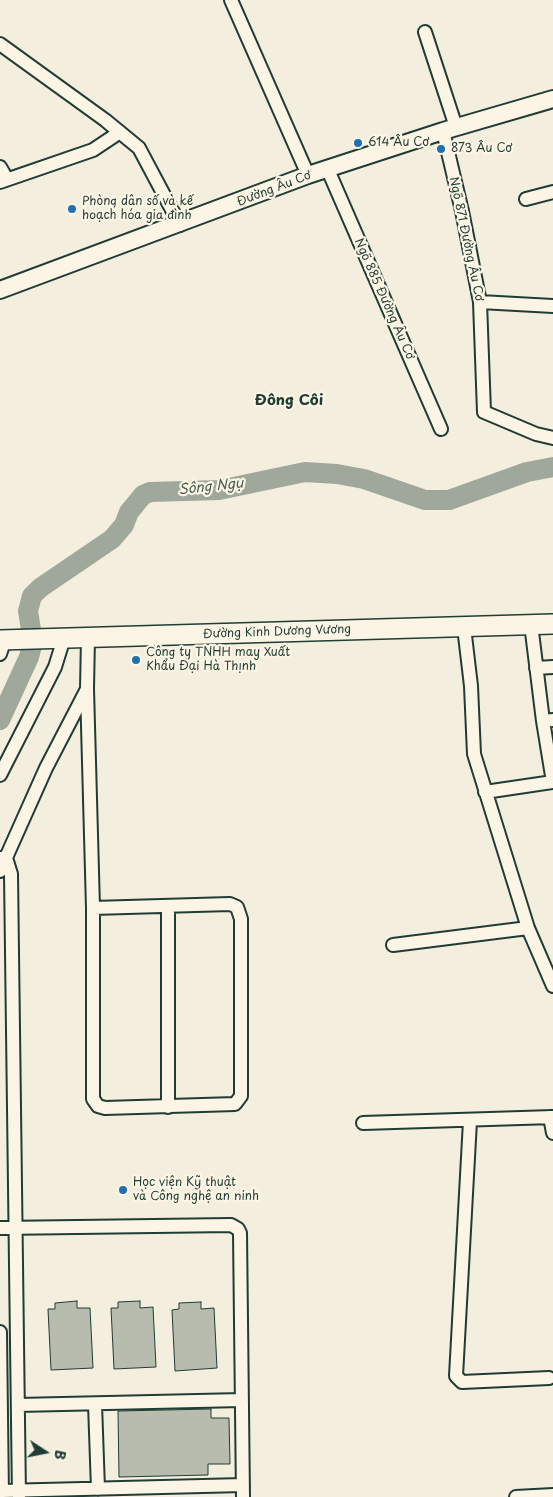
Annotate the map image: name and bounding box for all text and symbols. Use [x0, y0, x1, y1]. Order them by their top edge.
place label: 614 Âu Cơ [368, 136, 429, 150]
marker: 614 Âu Cơ [352, 137, 364, 149]
place label: 873 Âu Cơ [451, 142, 512, 156]
marker: 873 Âu Cơ [435, 143, 447, 155]
street label: Đường Âu Cơ [235, 168, 313, 210]
street label: Ngõ 871 Đường Âu Cơ [446, 176, 486, 302]
place label: Phòng dân số và kế hoạch hóa gia đình [82, 195, 193, 223]
marker: Phòng dân số và kế hoạch hóa gia đình [66, 203, 78, 215]
street label: Ngõ 885 Đường Âu Cơ [351, 236, 417, 362]
district label: Đông Côi [255, 392, 323, 410]
water label: Sông Ngụ [178, 475, 244, 499]
street label: Đường Kinh Dương Vương [203, 622, 351, 642]
place label: Công ty TNHH may Xuất Khẩu Đại Hà Thịnh [146, 646, 290, 674]
marker: Công ty TNHH may Xuất Khẩu Đại Hà Thịnh [130, 654, 142, 666]
place label: Học viện Kỹ thuật và Công nghệ an ninh [133, 1176, 259, 1204]
marker: Học viện Kỹ thuật và Công nghệ an ninh [117, 1184, 129, 1196]
north arrow [20, 1427, 70, 1477]
text: B [49, 1448, 71, 1462]

